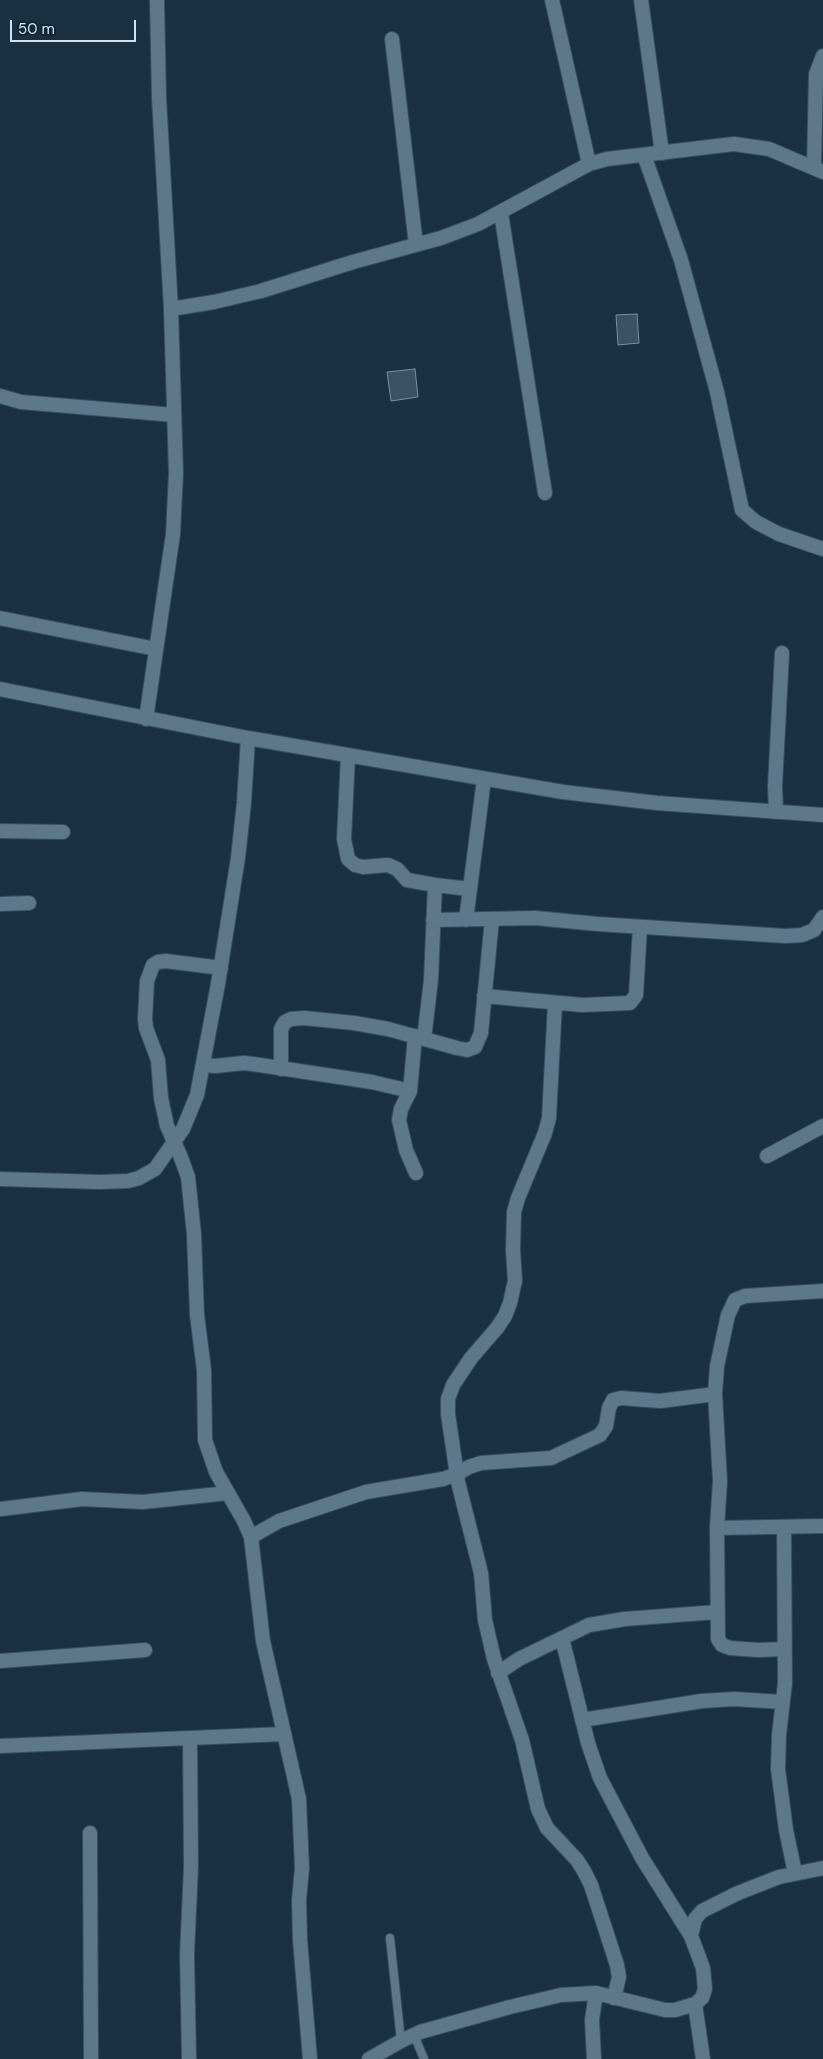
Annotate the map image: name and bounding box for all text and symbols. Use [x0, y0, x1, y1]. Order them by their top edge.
scale bar [12, 10, 139, 42]
text: 50 m [18, 19, 55, 39]

